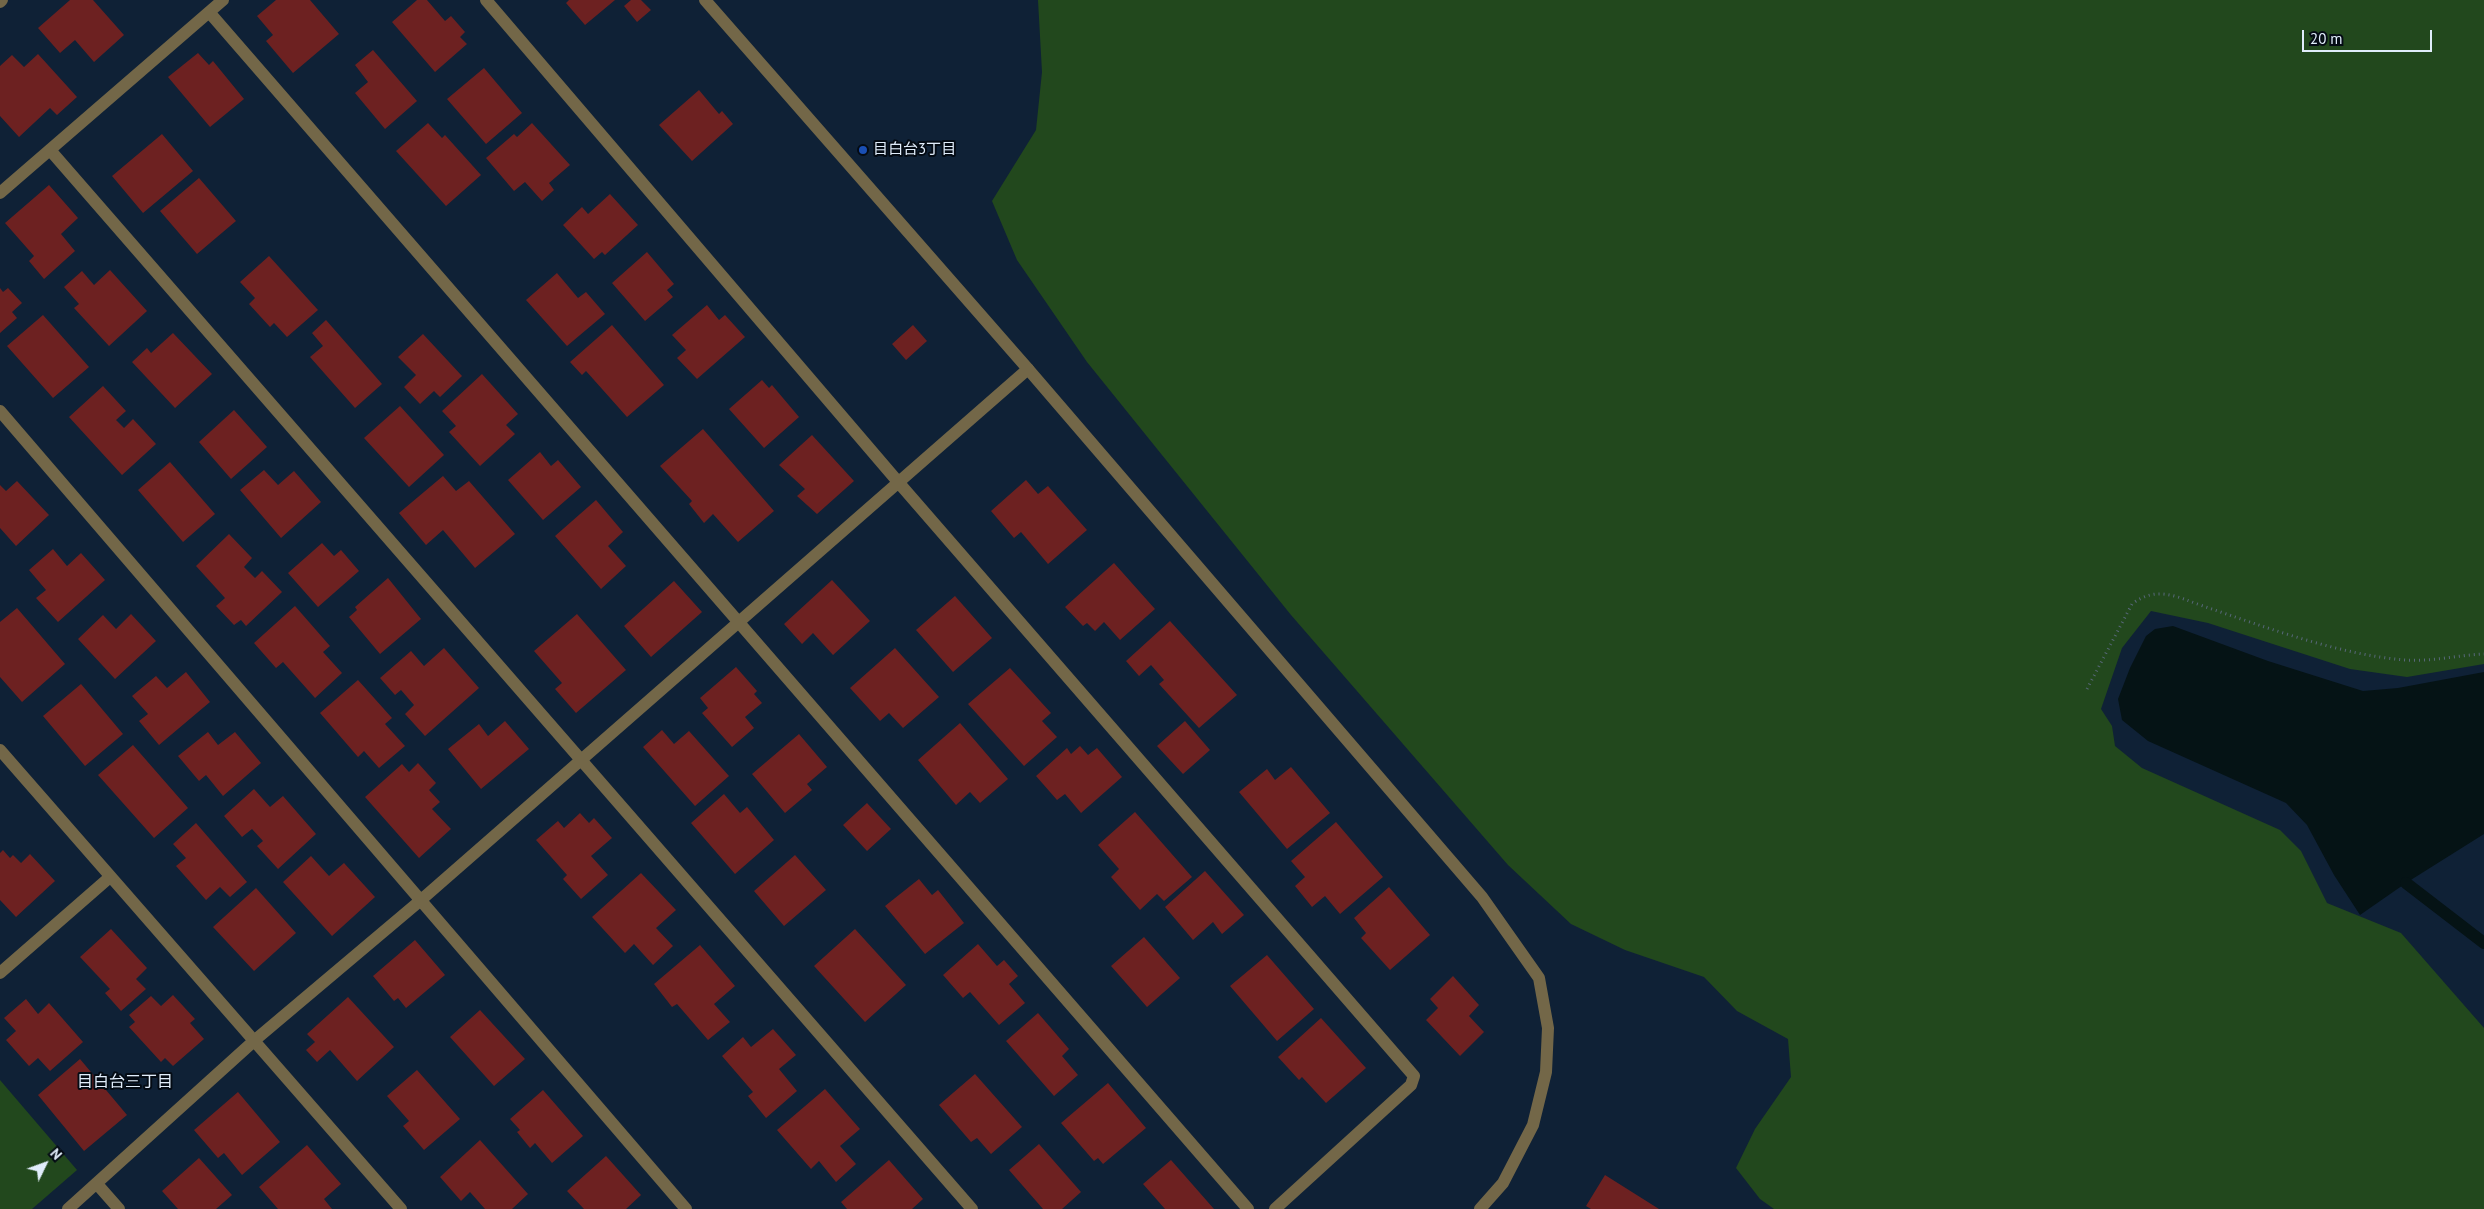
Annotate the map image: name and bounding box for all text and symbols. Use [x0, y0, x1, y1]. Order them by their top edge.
scale bar [2304, 20, 2434, 52]
text: 20 m [2310, 29, 2343, 48]
place label: 目白台3丁目 [873, 141, 956, 159]
marker: 目白台3丁目 [857, 144, 869, 156]
district label: 目白台三丁目 [77, 1072, 173, 1092]
north arrow [20, 1139, 70, 1189]
text: N [46, 1145, 66, 1163]

